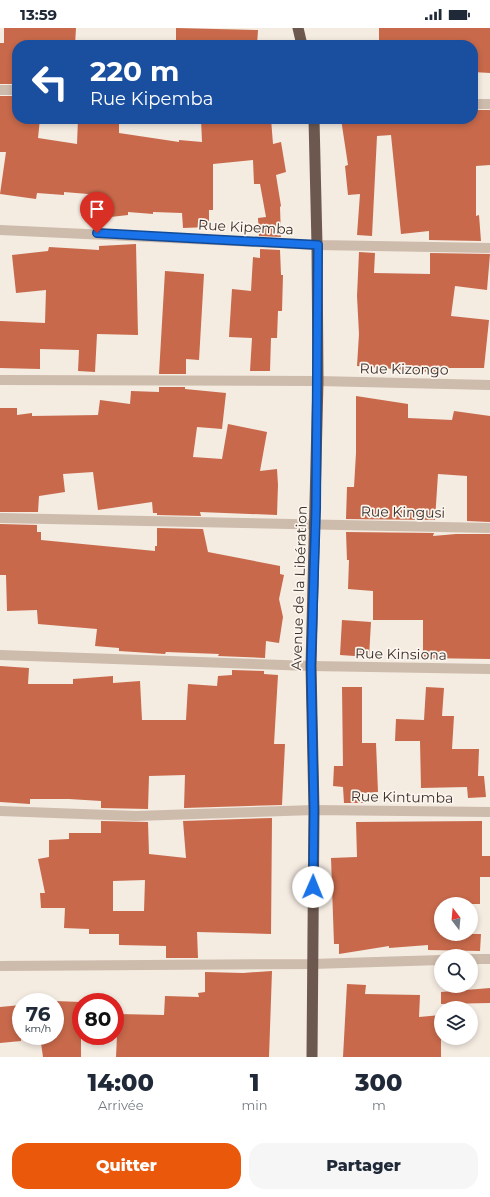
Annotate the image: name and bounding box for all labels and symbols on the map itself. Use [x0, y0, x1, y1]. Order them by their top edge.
pin [80, 192, 114, 233]
street label: Rue Kipemba [198, 216, 294, 238]
street label: Rue Kizongo [359, 359, 449, 379]
street label: Rue Kingusi [361, 502, 445, 522]
street label: Avenue de la Libération [287, 505, 311, 671]
street label: Rue Kinsiona [355, 644, 447, 664]
street label: Rue Kintumba [351, 787, 453, 807]
position arrow [292, 866, 334, 908]
north arrow [434, 897, 478, 941]
speed limit sign: 80 [72, 993, 124, 1045]

